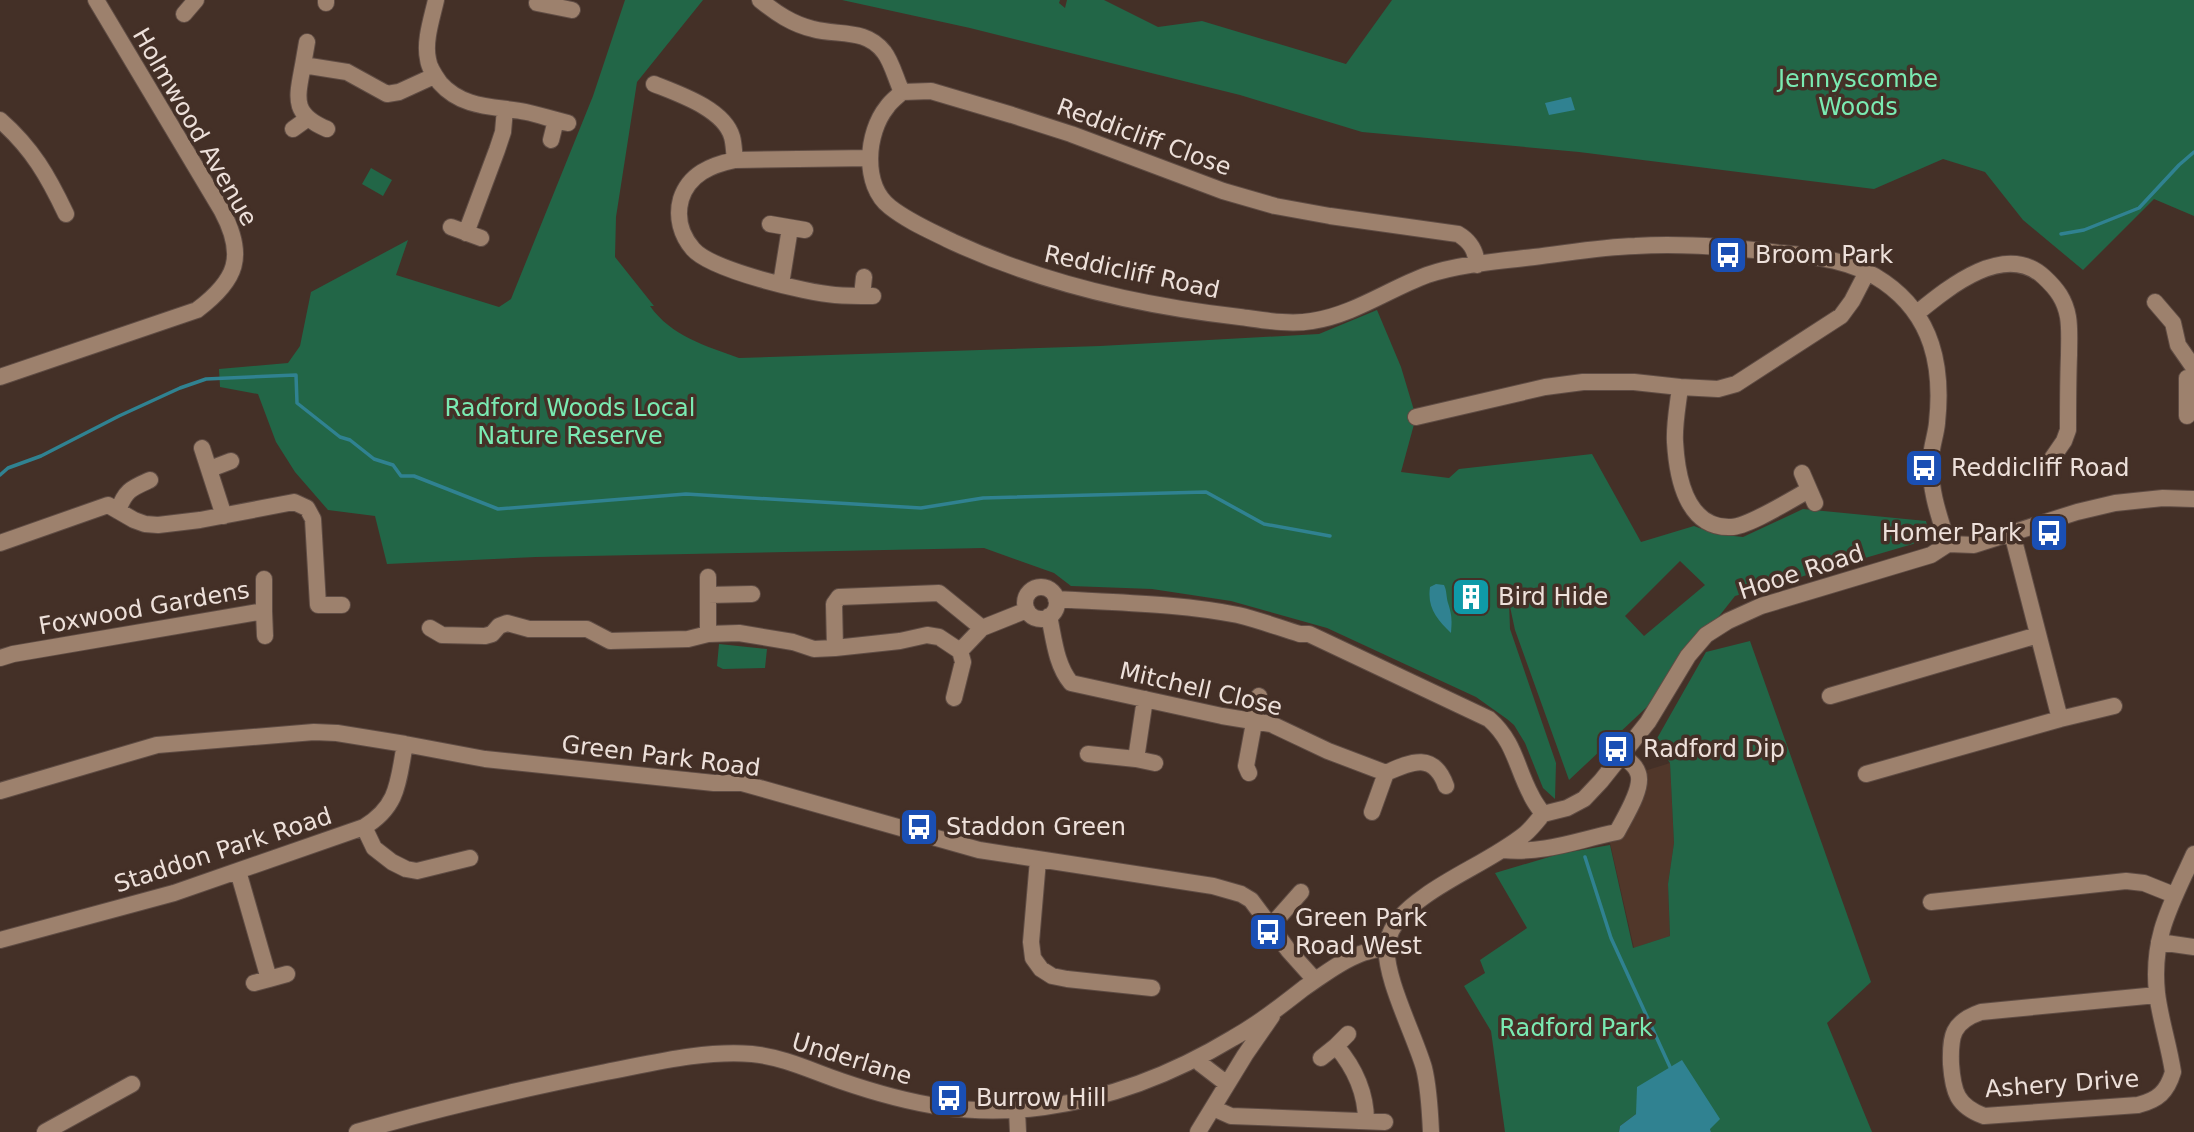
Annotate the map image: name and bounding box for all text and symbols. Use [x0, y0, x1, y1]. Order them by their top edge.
street label: Holmwood Avenue [127, 23, 263, 231]
park label: Jennyscombe Woods [1776, 65, 1938, 121]
street label: Reddicliff Close [1053, 92, 1235, 182]
bus stop icon: Broom Park [1707, 234, 1749, 276]
street label: Reddicliff Road [1042, 240, 1222, 304]
place label: Broom Park [1755, 241, 1893, 269]
park label: Radford Woods Local Nature Reserve [445, 394, 695, 450]
bus stop icon: Reddicliff Road [1903, 447, 1945, 489]
place label: Reddicliff Road [1951, 454, 2129, 482]
bus stop icon: Homer Park [2028, 512, 2070, 554]
place label: Homer Park [1882, 519, 2022, 547]
street label: Hooe Road [1735, 539, 1867, 605]
street label: Foxwood Gardens [36, 576, 252, 640]
building icon: Bird Hide [1450, 576, 1492, 618]
place label: Bird Hide [1498, 583, 1608, 611]
street label: Mitchell Close [1117, 657, 1285, 721]
bus stop icon: Radford Dip [1595, 728, 1637, 770]
street label: Green Park Road [560, 730, 762, 782]
place label: Radford Dip [1643, 735, 1785, 763]
street label: Staddon Park Road [111, 802, 335, 898]
bus stop icon: Staddon Green [898, 806, 940, 848]
place label: Staddon Green [946, 813, 1126, 841]
place label: Green Park Road West [1295, 904, 1427, 960]
bus stop icon: Green Park Road West [1247, 911, 1289, 953]
park label: Radford Park [1499, 1014, 1653, 1042]
street label: Underlane [789, 1027, 915, 1091]
street label: Ashery Drive [1984, 1065, 2140, 1103]
bus stop icon: Burrow Hill [928, 1077, 970, 1119]
place label: Burrow Hill [976, 1084, 1106, 1112]

